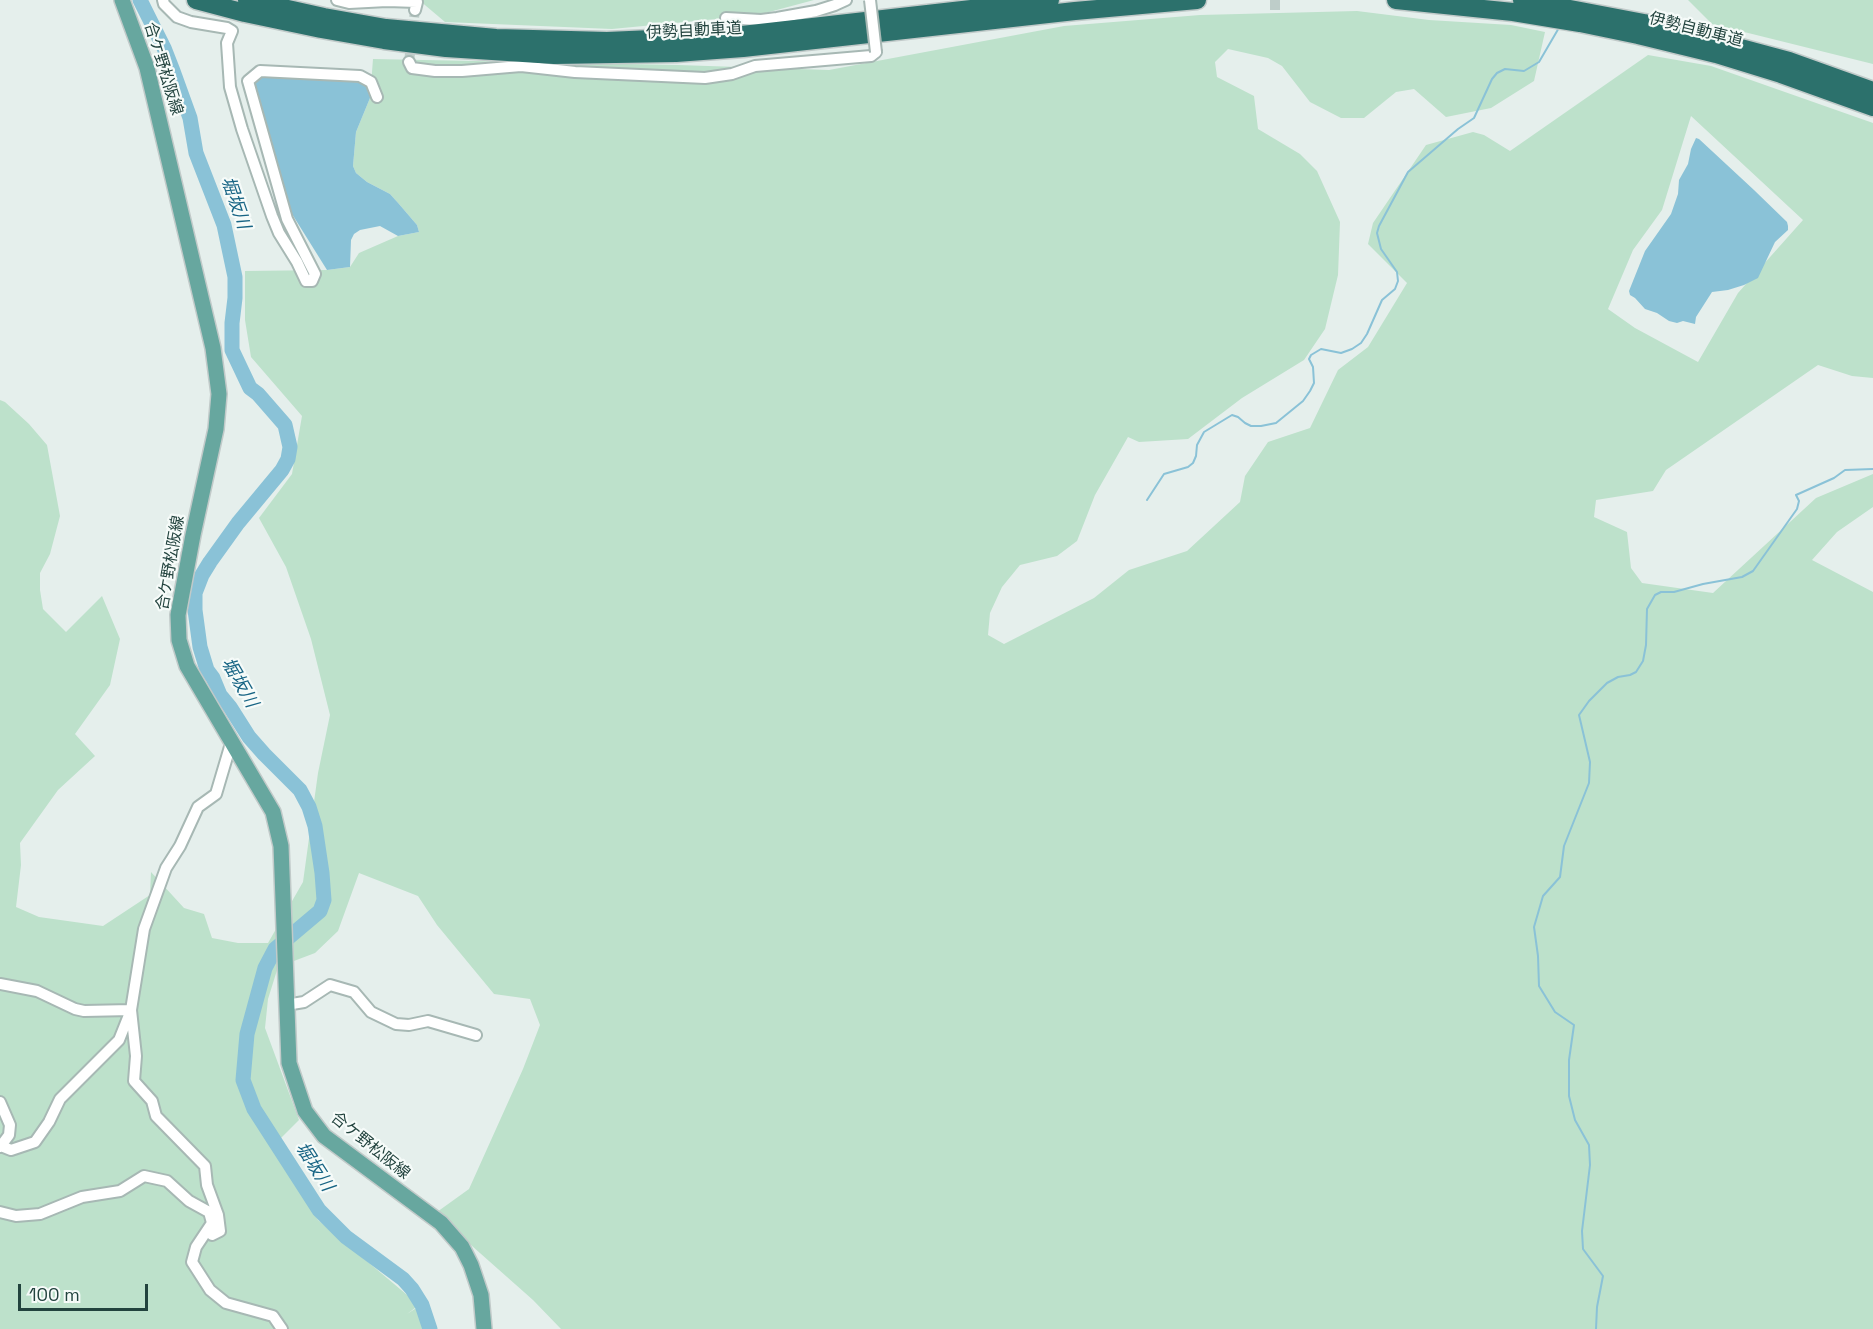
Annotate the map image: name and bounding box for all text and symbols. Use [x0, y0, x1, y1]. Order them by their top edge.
street label: 伊勢自動車道 [1647, 9, 1745, 51]
street label: 伊勢自動車道 [646, 19, 742, 43]
street label: 合ケ野松阪線 [140, 20, 186, 118]
water label: 堀坂川 [216, 174, 254, 232]
street label: 合ケ野松阪線 [153, 514, 189, 612]
water label: 堀坂川 [216, 654, 262, 712]
street label: 合ケ野松阪線 [327, 1108, 413, 1184]
water label: 堀坂川 [290, 1138, 338, 1196]
scale bar [21, 1272, 152, 1310]
text: 100 m [29, 1283, 80, 1306]

